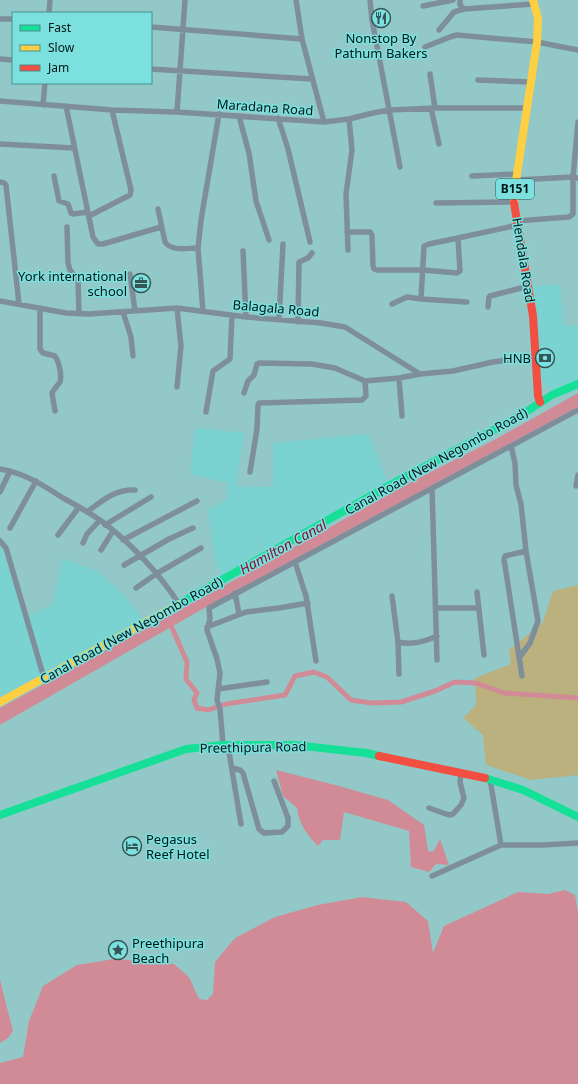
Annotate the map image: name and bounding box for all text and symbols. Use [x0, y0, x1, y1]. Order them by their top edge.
restaurant icon: Nonstop By Pathum Bakers [370, 7, 392, 29]
legend [12, 12, 152, 84]
text: Fast [48, 19, 72, 36]
place label: Nonstop By Pathum Bakers [334, 29, 428, 62]
text: Slow [48, 39, 75, 56]
text: Jam [47, 59, 69, 76]
street label: Maradana Road [216, 95, 314, 119]
road number: B151 [496, 179, 534, 199]
street label: Hendala Road [508, 216, 540, 304]
place label: York international school [18, 267, 127, 300]
office icon: York international school [130, 272, 152, 294]
street label: Balagala Road [232, 295, 320, 321]
bank icon: HNB [534, 347, 556, 369]
place label: HNB [503, 349, 531, 367]
street label: Canal Road (New Negombo Road) [341, 403, 531, 519]
water label: Hamilton Canal [236, 515, 330, 578]
street label: Canal Road (New Negombo Road) [36, 572, 226, 688]
street label: Preethipura Road [199, 737, 307, 757]
place label: Pegasus Reef Hotel [146, 830, 209, 863]
hotel icon: Pegasus Reef Hotel [121, 835, 143, 857]
place label: Preethipura Beach [132, 934, 204, 967]
place icon: Preethipura Beach [107, 939, 129, 961]

